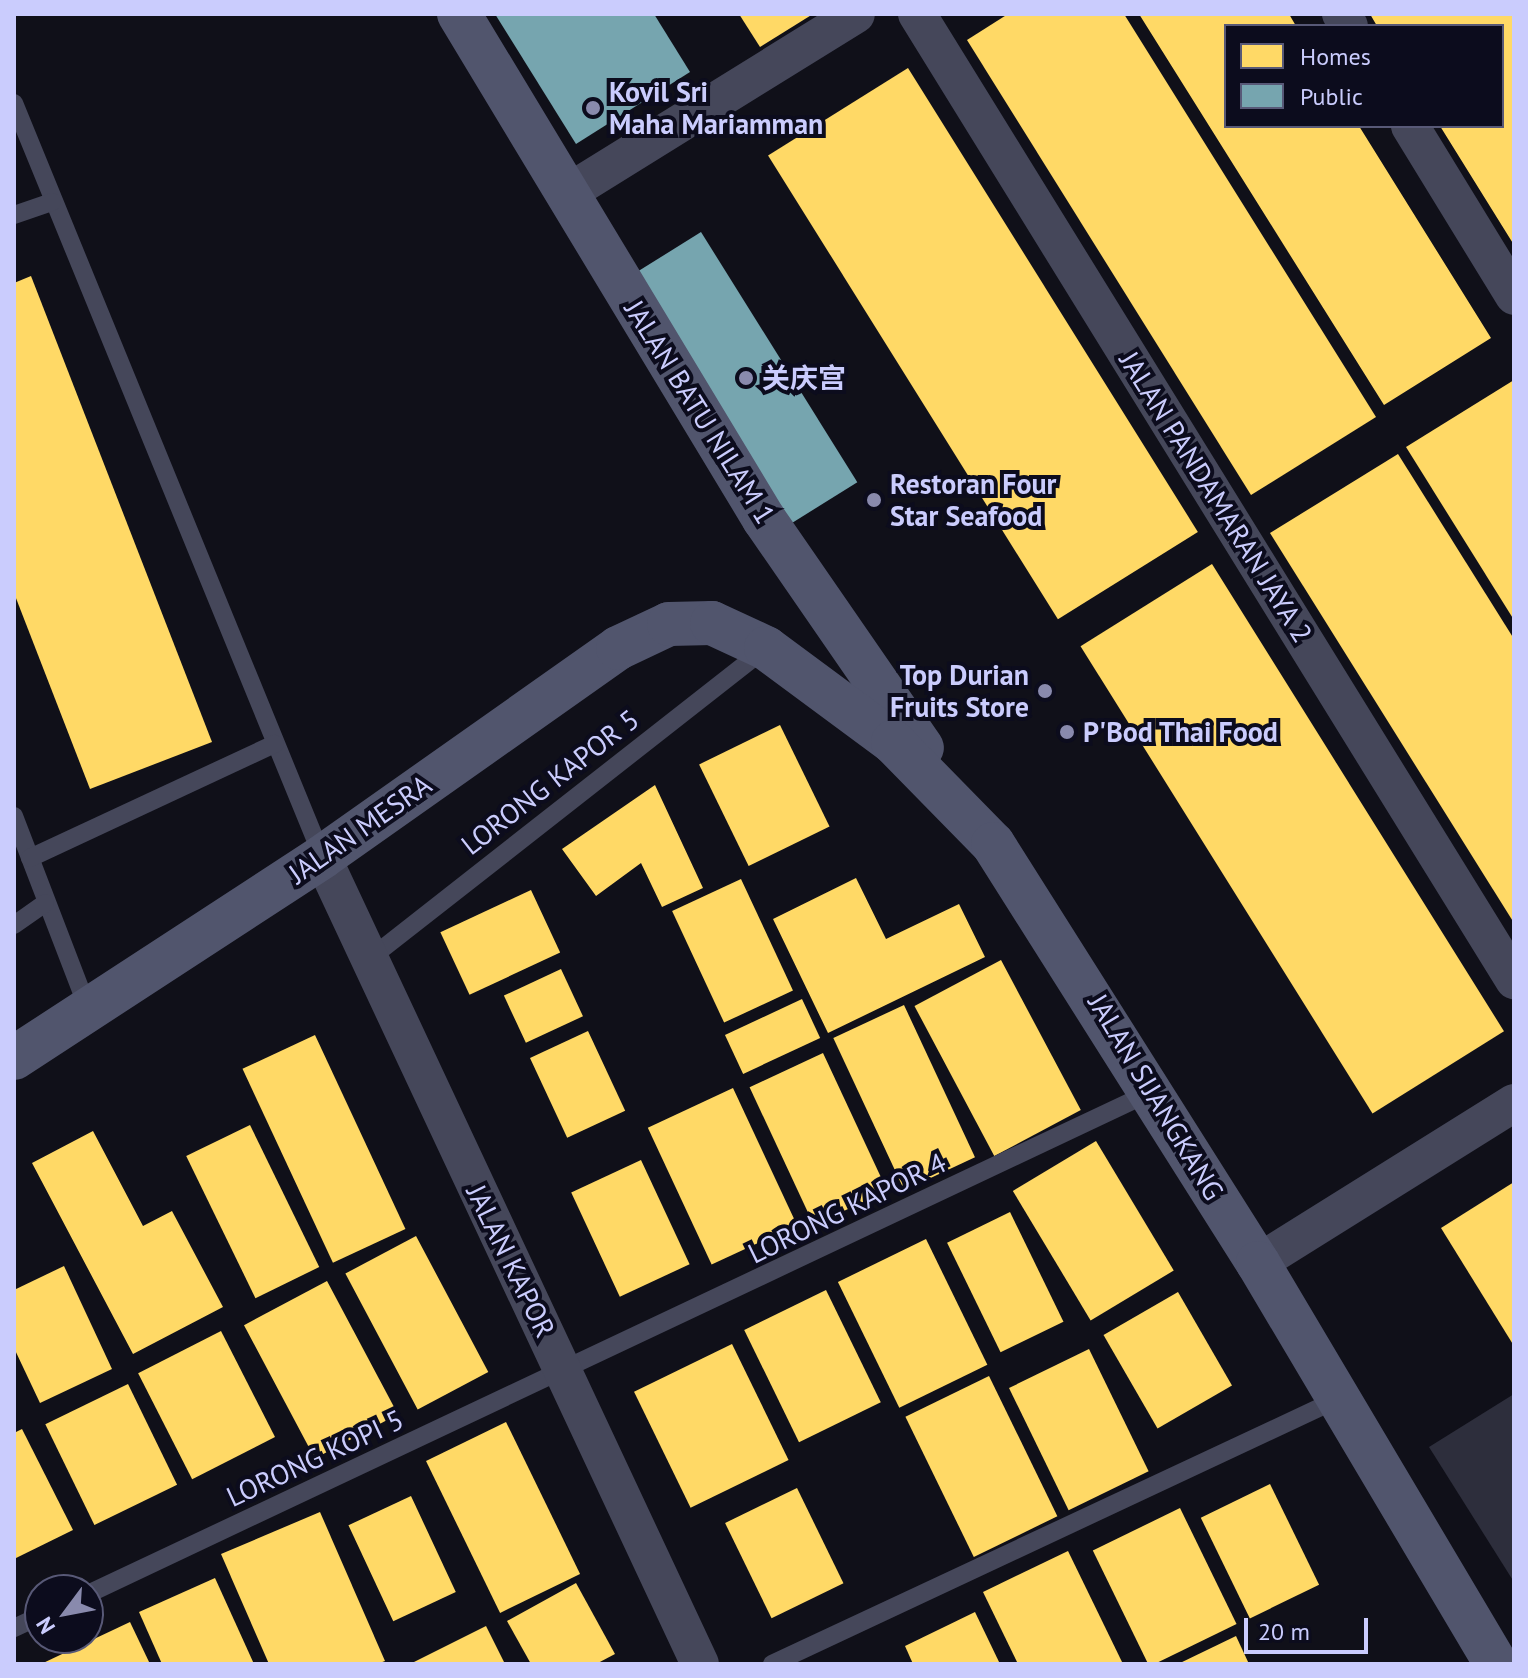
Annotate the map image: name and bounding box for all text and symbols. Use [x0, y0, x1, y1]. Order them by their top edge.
legend [1224, 24, 1504, 128]
text: Homes [1300, 41, 1371, 72]
place label: Kovil Sri Maha Mariamman [609, 75, 823, 141]
text: Public [1300, 81, 1363, 112]
marker: Kovil Sri Maha Mariamman [584, 99, 602, 117]
street label: JALAN BATU NILAM 1 [618, 294, 782, 530]
street label: JALAN PANDAMARAN JAYA 2 [1112, 345, 1320, 649]
place label: 关庆宫 [762, 361, 846, 395]
marker: 关庆宫 [737, 369, 755, 387]
place label: Restoran Four Star Seafood [890, 467, 1056, 533]
marker: Restoran Four Star Seafood [865, 491, 883, 509]
place label: Top Durian Fruits Store [890, 658, 1029, 724]
marker: Top Durian Fruits Store [1036, 682, 1054, 700]
street label: LORONG KAPOR 5 [454, 702, 646, 862]
place label: P'Bod Thai Food [1083, 715, 1279, 749]
marker: P'Bod Thai Food [1058, 723, 1076, 741]
street label: JALAN MESRA [282, 768, 438, 890]
street label: JALAN SIJANGKANG [1081, 988, 1231, 1206]
street label: LORONG KAPOR 4 [742, 1146, 952, 1270]
street label: JALAN KAPOR [460, 1179, 562, 1343]
street label: LORONG KOPI 5 [221, 1402, 409, 1514]
north arrow [24, 1574, 104, 1654]
scale bar [1248, 1602, 1372, 1652]
text: N [30, 1612, 61, 1639]
text: 20 m [1258, 1616, 1310, 1647]

